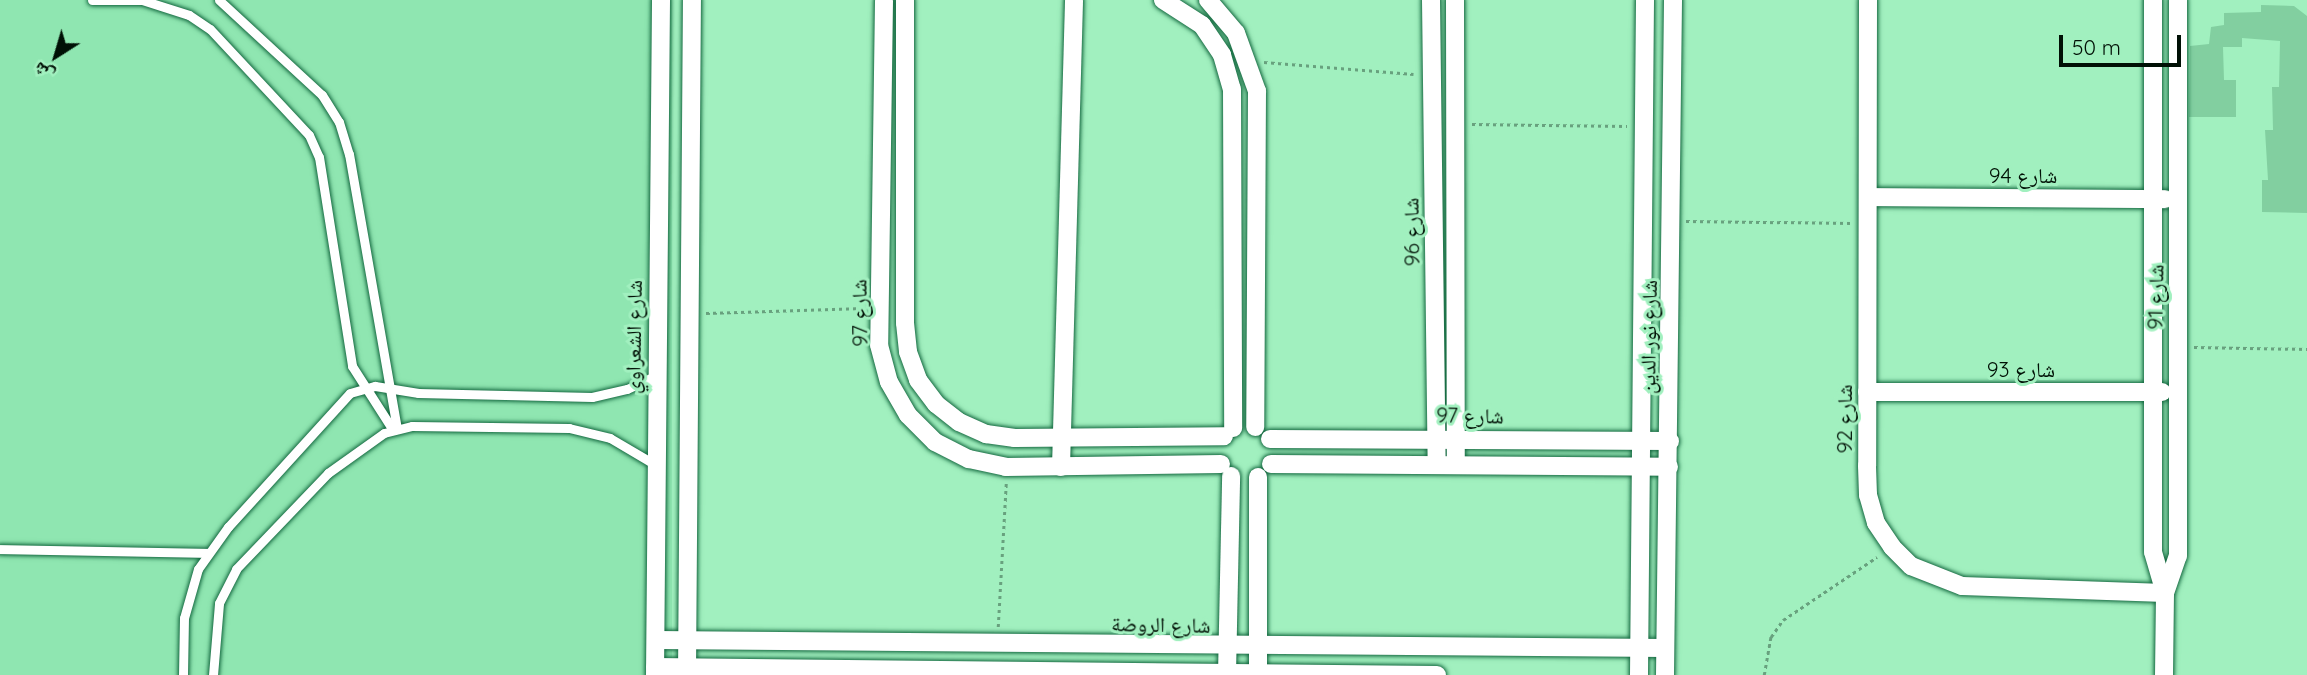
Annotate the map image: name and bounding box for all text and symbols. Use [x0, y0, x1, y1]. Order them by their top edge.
north arrow [21, 21, 91, 91]
scale bar [2062, 21, 2184, 65]
text: 50 m [2072, 34, 2121, 60]
text: ش [28, 57, 59, 88]
street label: شارع 94 [1989, 162, 2057, 188]
street label: شارع 96 [1398, 197, 1424, 267]
street label: شارع 91 [2142, 264, 2168, 330]
street label: شارع 97 [846, 279, 872, 347]
street label: شارع الشعراوي [619, 280, 647, 394]
street label: شارع نور الدين [1634, 280, 1662, 394]
street label: شارع 93 [1987, 356, 2055, 382]
street label: شارع 92 [1831, 384, 1857, 454]
street label: شارع 97 [1436, 402, 1504, 428]
street label: شارع الروضة [1111, 611, 1211, 637]

